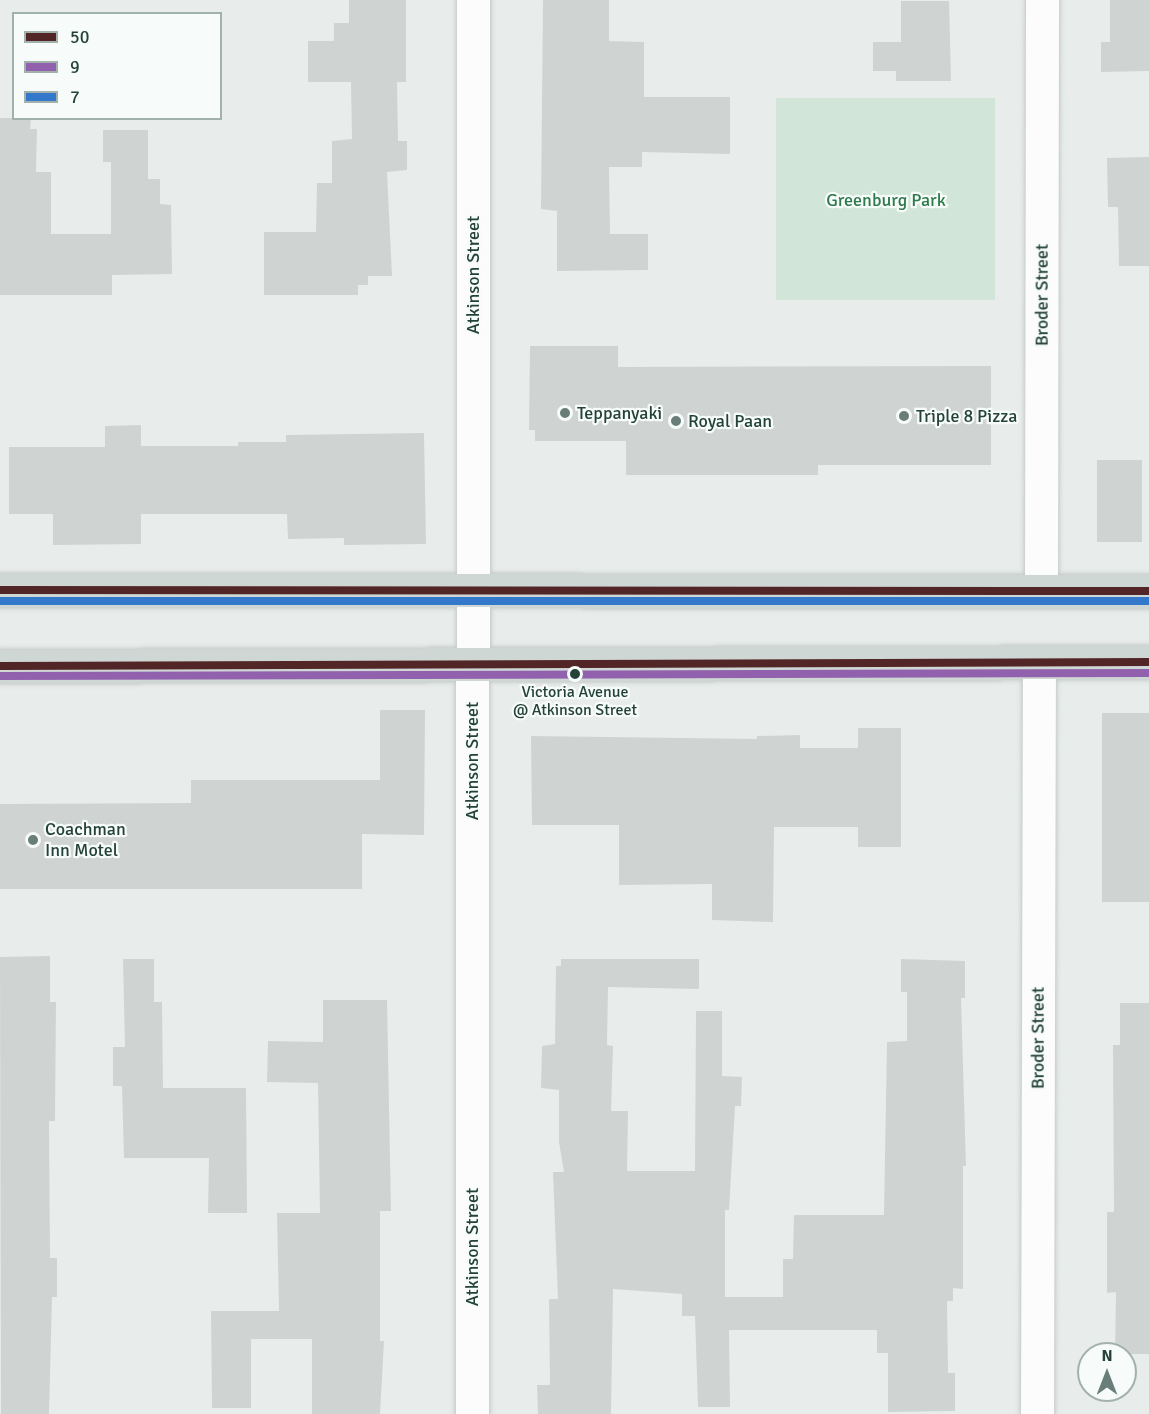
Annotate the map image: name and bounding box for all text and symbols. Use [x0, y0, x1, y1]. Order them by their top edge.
legend [12, 12, 222, 120]
text: 50 [70, 26, 89, 48]
text: 9 [70, 56, 80, 78]
text: 7 [70, 86, 80, 108]
park label: Greenburg Park [826, 189, 946, 211]
street label: Atkinson Street [462, 216, 484, 334]
street label: Broder Street [1031, 244, 1053, 346]
place label: Teppanyaki [577, 402, 662, 424]
place label: Triple 8 Pizza [916, 405, 1017, 427]
marker: Teppanyaki [558, 406, 572, 420]
marker: Triple 8 Pizza [897, 409, 911, 423]
place label: Royal Paan [688, 410, 772, 432]
marker: Royal Paan [669, 414, 683, 428]
marker: Victoria Avenue @ Atkinson Street [569, 668, 581, 680]
place label: Victoria Avenue @ Atkinson Street [513, 682, 637, 720]
street label: Atkinson Street [461, 702, 483, 820]
place label: Coachman Inn Motel [45, 819, 126, 862]
marker: Coachman Inn Motel [26, 833, 40, 847]
street label: Broder Street [1027, 987, 1049, 1089]
street label: Atkinson Street [461, 1188, 483, 1306]
north arrow [1077, 1342, 1137, 1402]
text: N [1101, 1346, 1113, 1366]

